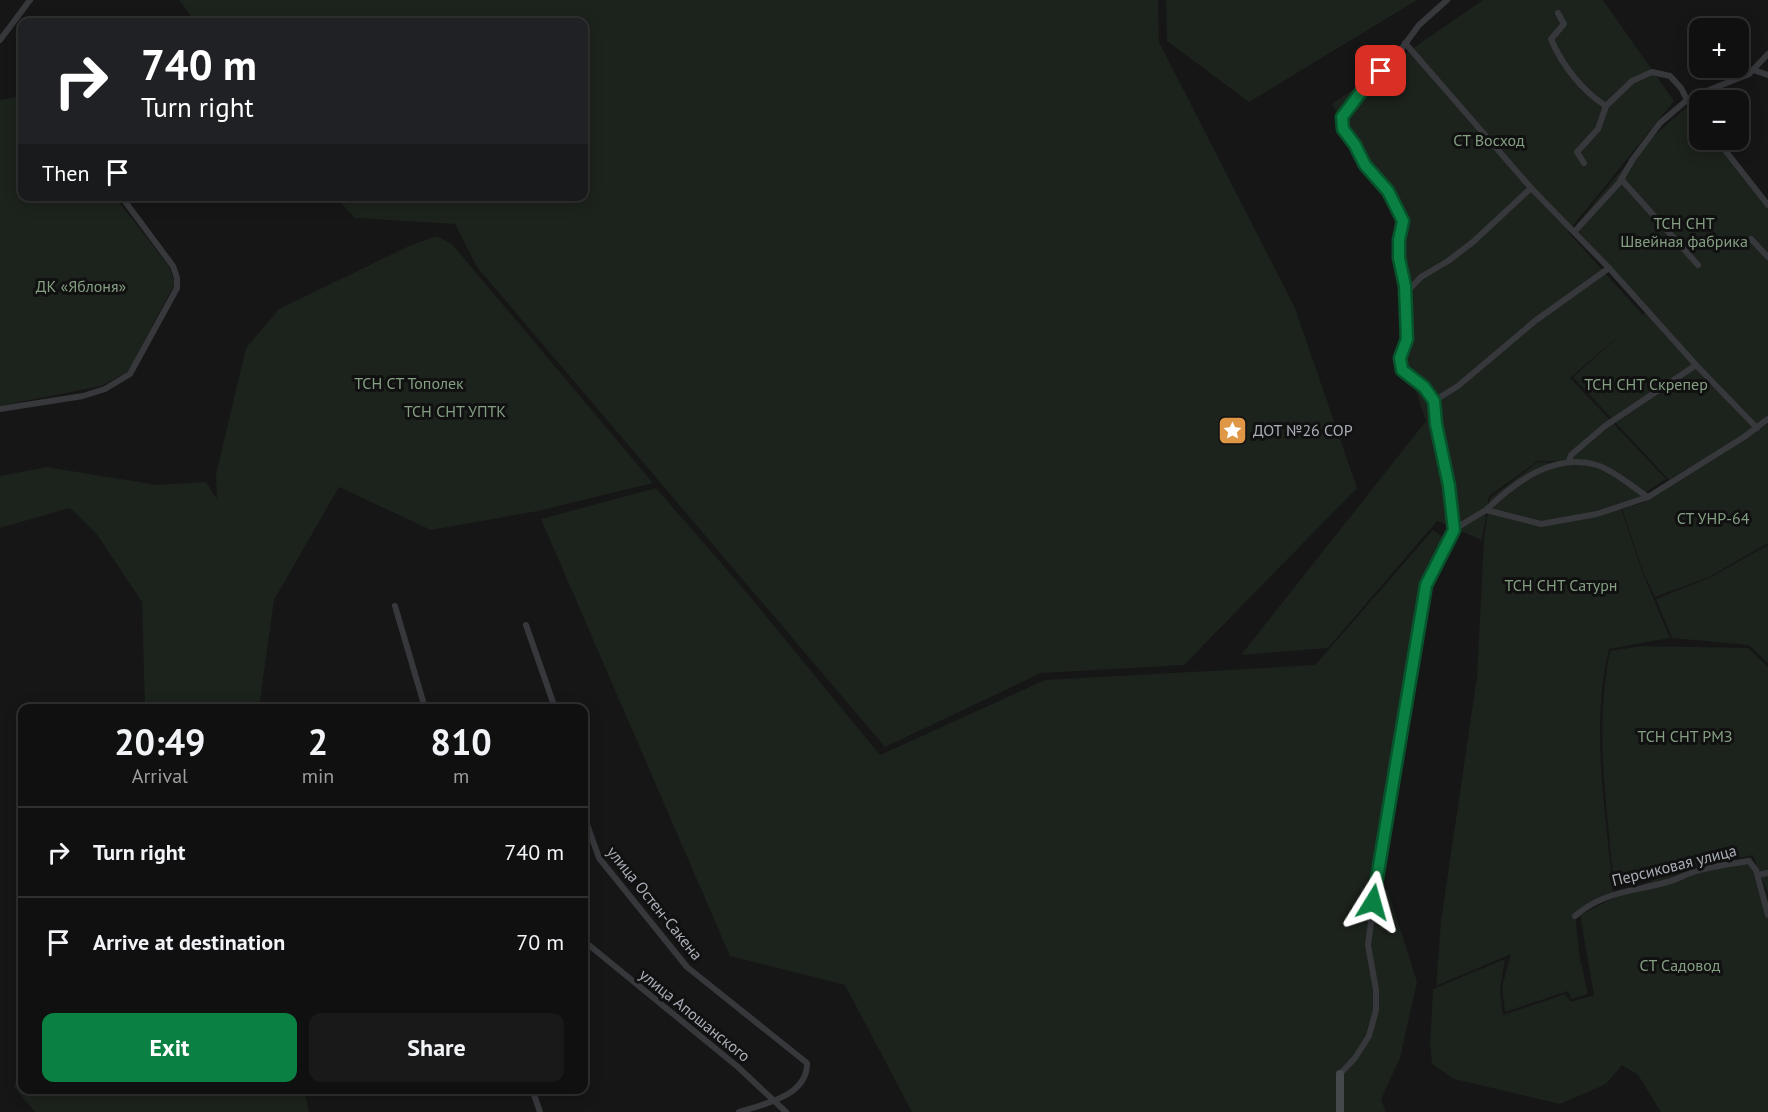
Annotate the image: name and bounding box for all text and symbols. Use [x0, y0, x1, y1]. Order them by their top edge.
map controls [1689, 18, 1749, 150]
button: + [1689, 18, 1749, 78]
text: 740 m [141, 37, 257, 92]
icon: right [42, 42, 120, 120]
pin [1355, 45, 1406, 96]
icon: arrive [1364, 54, 1397, 87]
text: Turn right [141, 90, 254, 124]
button: − [1689, 90, 1749, 150]
park label: СТ Восход [1453, 130, 1525, 150]
icon: arrive [101, 156, 134, 189]
text: Then [42, 159, 89, 187]
park label: ТСН СНТ Швейная фабрика [1620, 213, 1748, 251]
park label: ДК «Яблоня» [36, 276, 127, 296]
park label: ТСН СТ Тополек [354, 373, 464, 393]
park label: ТСН СНТ Скрепер [1584, 374, 1708, 394]
park label: ТСН СНТ УПТК [404, 401, 506, 421]
place icon: ДОТ №26 СОР [1216, 414, 1248, 446]
place label: ДОТ №26 СОР [1253, 420, 1353, 440]
park label: СТ УНР-64 [1677, 508, 1750, 528]
park label: ТСН СНТ Сатурн [1505, 575, 1617, 595]
text: 20:49 [114, 718, 206, 765]
text: 2 [308, 718, 328, 765]
text: 810 [431, 718, 492, 765]
park label: ТСН СНТ РМЗ [1638, 726, 1732, 746]
text: Arrival [132, 763, 188, 789]
text: min [302, 763, 334, 789]
text: m [453, 763, 469, 789]
icon: right [42, 836, 75, 869]
text: Turn right [93, 838, 185, 866]
text: 740 m [504, 838, 564, 866]
street label: Персиковая улица [1610, 840, 1738, 890]
street label: улица Остен-Сакена [603, 842, 707, 964]
position arrow [1341, 870, 1405, 934]
icon: arrive [42, 926, 75, 959]
text: Arrive at destination [93, 928, 285, 956]
text: 70 m [516, 928, 564, 956]
park label: СТ Садовод [1640, 955, 1721, 975]
street label: улица Апошанского [636, 964, 754, 1066]
button: Exit [42, 1013, 297, 1082]
button: Share [309, 1013, 564, 1082]

